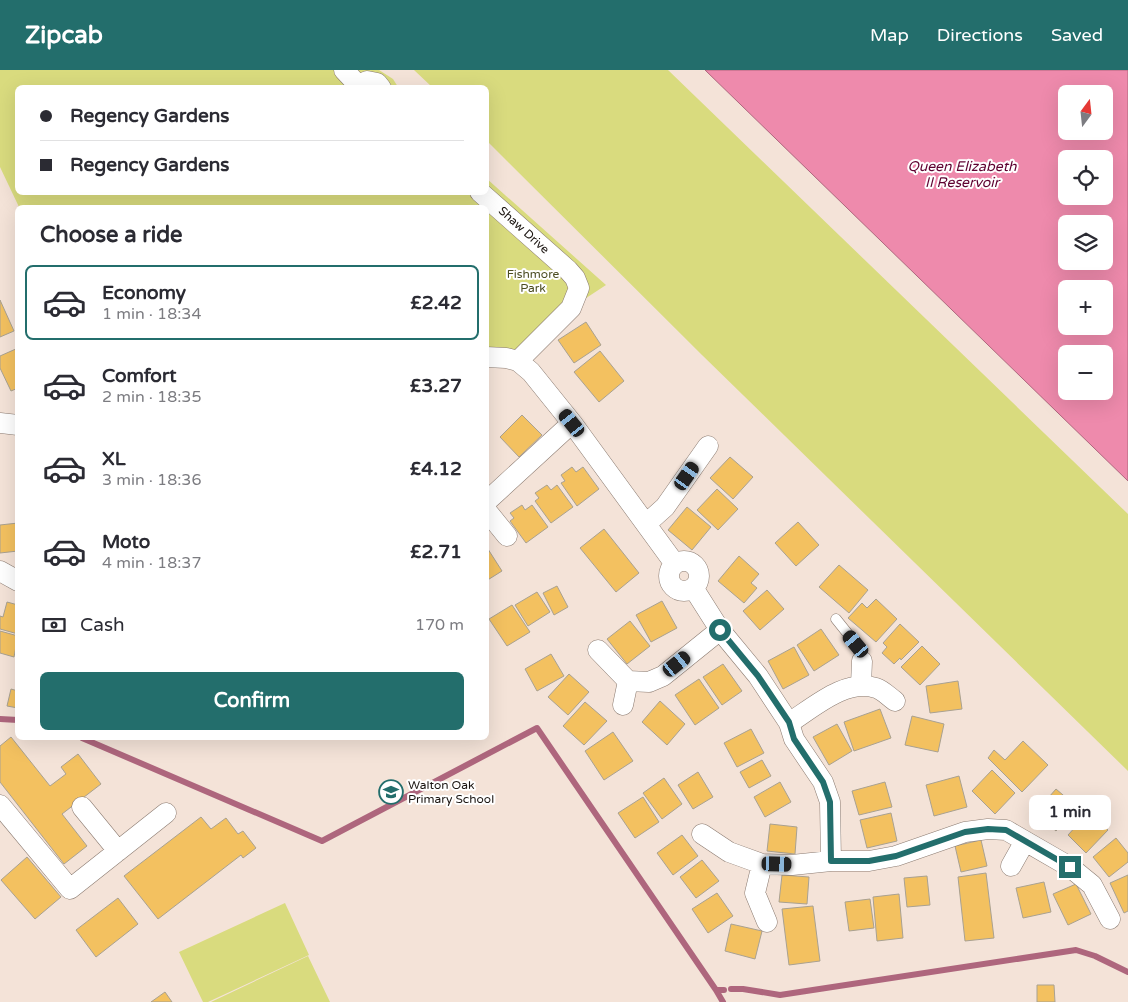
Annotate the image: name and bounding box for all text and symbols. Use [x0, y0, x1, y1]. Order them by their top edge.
text: Zipcab [25, 21, 103, 50]
text: Map [870, 24, 909, 46]
text: Directions [937, 24, 1023, 46]
text: Saved [1051, 24, 1103, 46]
north arrow [1058, 85, 1112, 140]
map controls [1058, 85, 1113, 400]
text: Regency Gardens [70, 105, 229, 127]
button: locate [1058, 150, 1113, 205]
text: Regency Gardens [70, 154, 229, 176]
water label: Queen Elizabeth II Reservoir [907, 158, 1017, 191]
street label: Shaw Drive [496, 204, 552, 257]
button: layers [1058, 215, 1113, 270]
text: Choose a ride [40, 222, 183, 248]
park label: Fishmore Park [507, 267, 560, 295]
icon: car [42, 280, 87, 325]
button: + [1058, 280, 1113, 335]
text: Economy [102, 282, 186, 304]
text: £2.42 [410, 292, 462, 314]
text: 1 min · 18:34 [102, 304, 201, 324]
button: − [1058, 345, 1113, 400]
icon: car [42, 363, 87, 408]
text: Comfort [102, 365, 176, 387]
text: £3.27 [410, 375, 462, 397]
text: 2 min · 18:35 [102, 387, 201, 407]
car [556, 407, 587, 439]
icon: car [42, 446, 87, 491]
text: XL [102, 448, 126, 470]
text: £4.12 [410, 458, 462, 480]
car [672, 459, 701, 493]
text: 3 min · 18:36 [102, 470, 201, 490]
icon: car [42, 529, 87, 574]
text: Moto [102, 531, 150, 553]
text: £2.71 [410, 541, 462, 563]
text: 4 min · 18:37 [102, 553, 201, 573]
icon: cash [40, 611, 68, 639]
text: Cash [80, 614, 125, 636]
text: 170 m [415, 615, 464, 635]
route start [709, 619, 731, 641]
car [840, 628, 871, 660]
car [660, 649, 693, 679]
button: Confirm [40, 672, 464, 730]
place label: Walton Oak Primary School [408, 778, 494, 806]
school or university icon: Walton Oak Primary School [378, 779, 404, 805]
callout: 1 min [1029, 794, 1111, 830]
text: 1 min [1049, 802, 1091, 822]
car [761, 856, 792, 872]
route end [1059, 856, 1081, 878]

